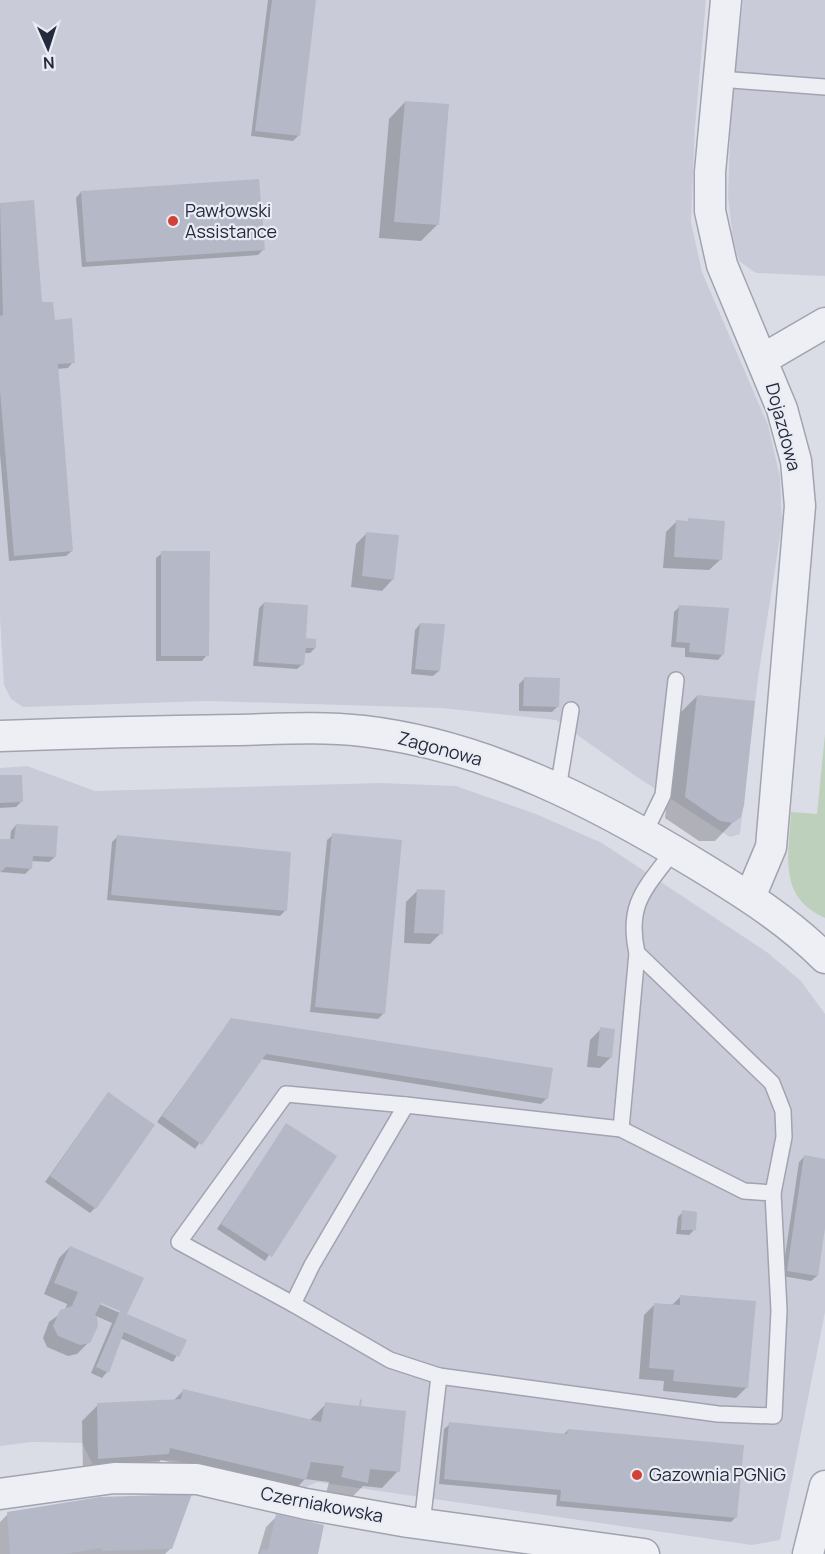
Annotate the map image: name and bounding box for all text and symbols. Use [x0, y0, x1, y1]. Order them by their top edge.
north arrow [18, 18, 78, 78]
text: N [42, 52, 55, 74]
place label: Pawłowski Assistance [185, 198, 277, 243]
marker: Pawłowski Assistance [166, 214, 180, 228]
street label: Dojazdowa [761, 380, 807, 473]
street label: Zagonowa [395, 725, 485, 771]
place label: Gazownia PGNiG [649, 1462, 786, 1486]
marker: Gazownia PGNiG [630, 1468, 644, 1482]
street label: Czerniakowska [259, 1480, 386, 1528]

